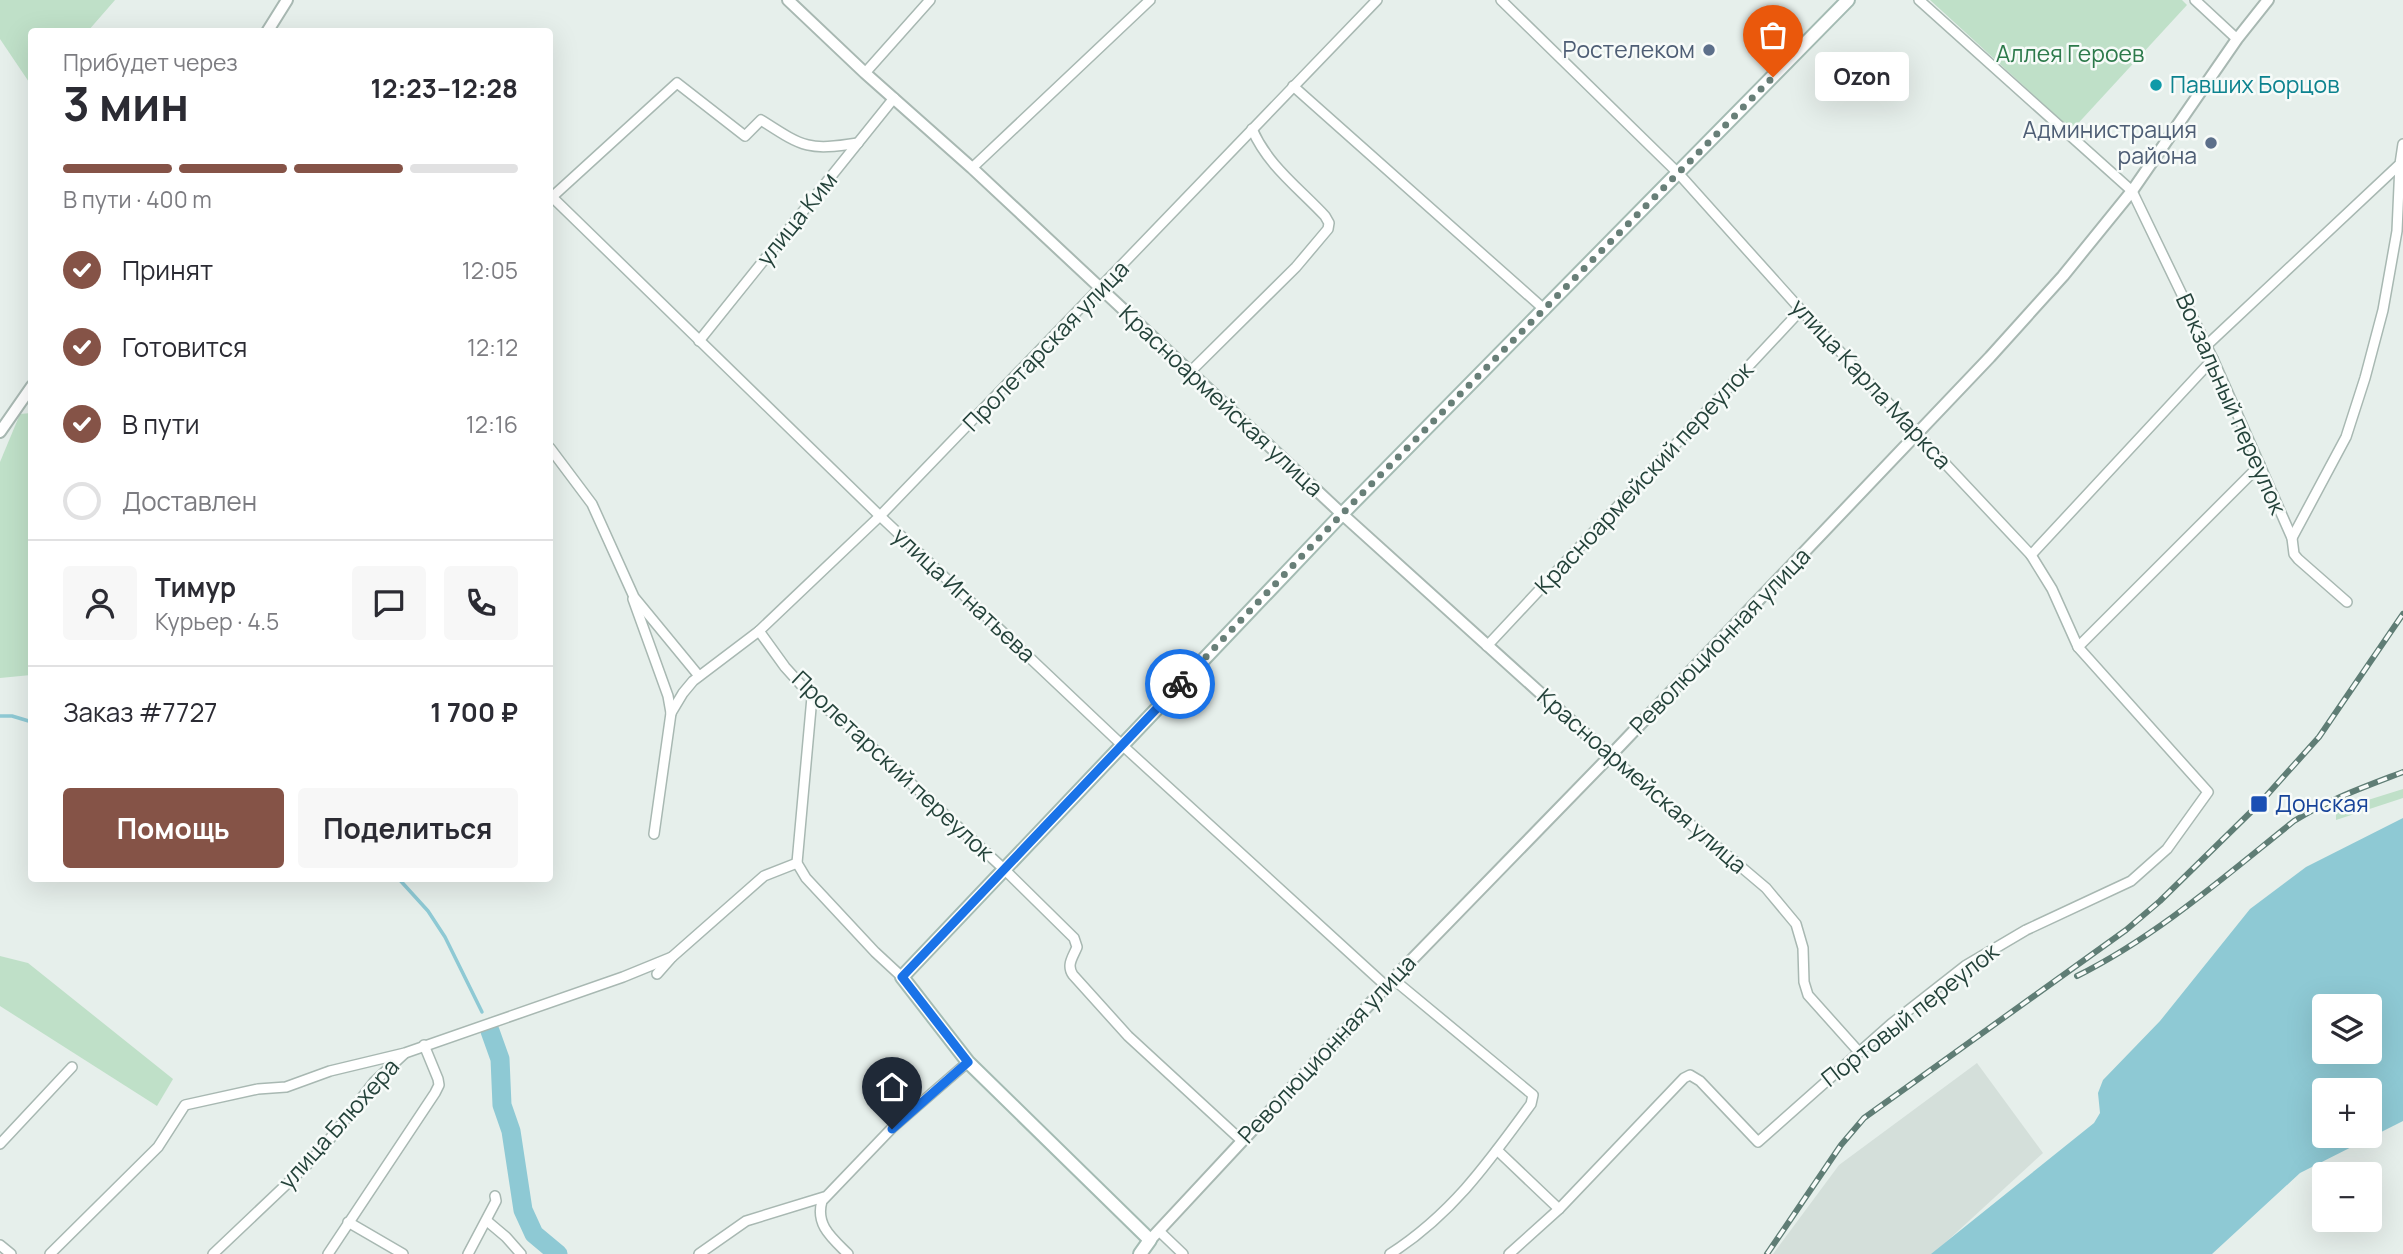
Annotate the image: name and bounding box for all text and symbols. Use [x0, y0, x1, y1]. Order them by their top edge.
pin [1743, 5, 1803, 77]
icon: bag [1754, 16, 1792, 54]
place label: Ростелеком [1563, 33, 1695, 65]
park label: Аллея Героев [1996, 37, 2144, 69]
marker: Ростелеком [1701, 42, 1717, 58]
text: Прибудет через [63, 46, 238, 78]
callout: Ozon [1815, 52, 1910, 102]
text: Ozon [1833, 60, 1891, 92]
place label: Павших Борцов [2170, 68, 2340, 100]
text: 12:23–12:28 [371, 70, 518, 106]
text: 3 мин [63, 72, 189, 135]
marker: Павших Борцов [2148, 77, 2164, 93]
place label: Администрация района [2023, 113, 2197, 171]
marker: Администрация района [2203, 135, 2219, 151]
street label: улица Ким [748, 165, 844, 272]
text: В пути · 400 m [63, 183, 212, 215]
icon: check [63, 251, 101, 289]
text: Принят [122, 252, 213, 288]
street label: Пролетарская улица [955, 253, 1135, 438]
text: 12:05 [462, 254, 518, 286]
street label: Вокзальный переулок [2169, 288, 2295, 520]
street label: улица Карла Маркса [1784, 291, 1959, 476]
street label: Красноармейская улица [1113, 297, 1331, 503]
icon: check [63, 328, 101, 366]
text: Готовится [122, 329, 247, 365]
text: 12:12 [467, 331, 518, 363]
street label: Красноармейский переулок [1527, 354, 1760, 600]
icon: check [63, 405, 101, 443]
text: В пути [122, 406, 200, 442]
text: 12:16 [466, 408, 518, 440]
text: Доставлен [122, 483, 257, 519]
street label: улица Игнатьева [886, 520, 1043, 669]
street label: Революционная улица [1622, 540, 1817, 741]
button: person [63, 566, 137, 640]
button: chat [352, 566, 426, 640]
button: phone [444, 566, 518, 640]
text: Тимур [155, 569, 236, 605]
text: Курьер · 4.5 [155, 605, 279, 637]
courier [1145, 649, 1215, 719]
street label: Пролетарский переулок [786, 663, 1002, 868]
icon: bike [1161, 665, 1199, 703]
street label: Красноармейская улица [1531, 680, 1754, 880]
text: Заказ #7727 [63, 694, 217, 730]
text: 1 700 ₽ [430, 694, 518, 730]
place label: Донская [2275, 787, 2369, 819]
button: Помощь [63, 788, 284, 868]
button: Поделиться [298, 788, 518, 868]
marker: Донская [2249, 794, 2269, 814]
street label: Портовый переулок [1814, 934, 2005, 1094]
street label: Революционная улица [1230, 947, 1422, 1150]
map controls [2312, 994, 2382, 1232]
button: layers [2312, 994, 2382, 1064]
street label: улица Блюхера [271, 1051, 406, 1196]
pin [862, 1057, 922, 1129]
icon: home [873, 1068, 911, 1106]
button: + [2312, 1078, 2382, 1148]
button: − [2312, 1162, 2382, 1232]

